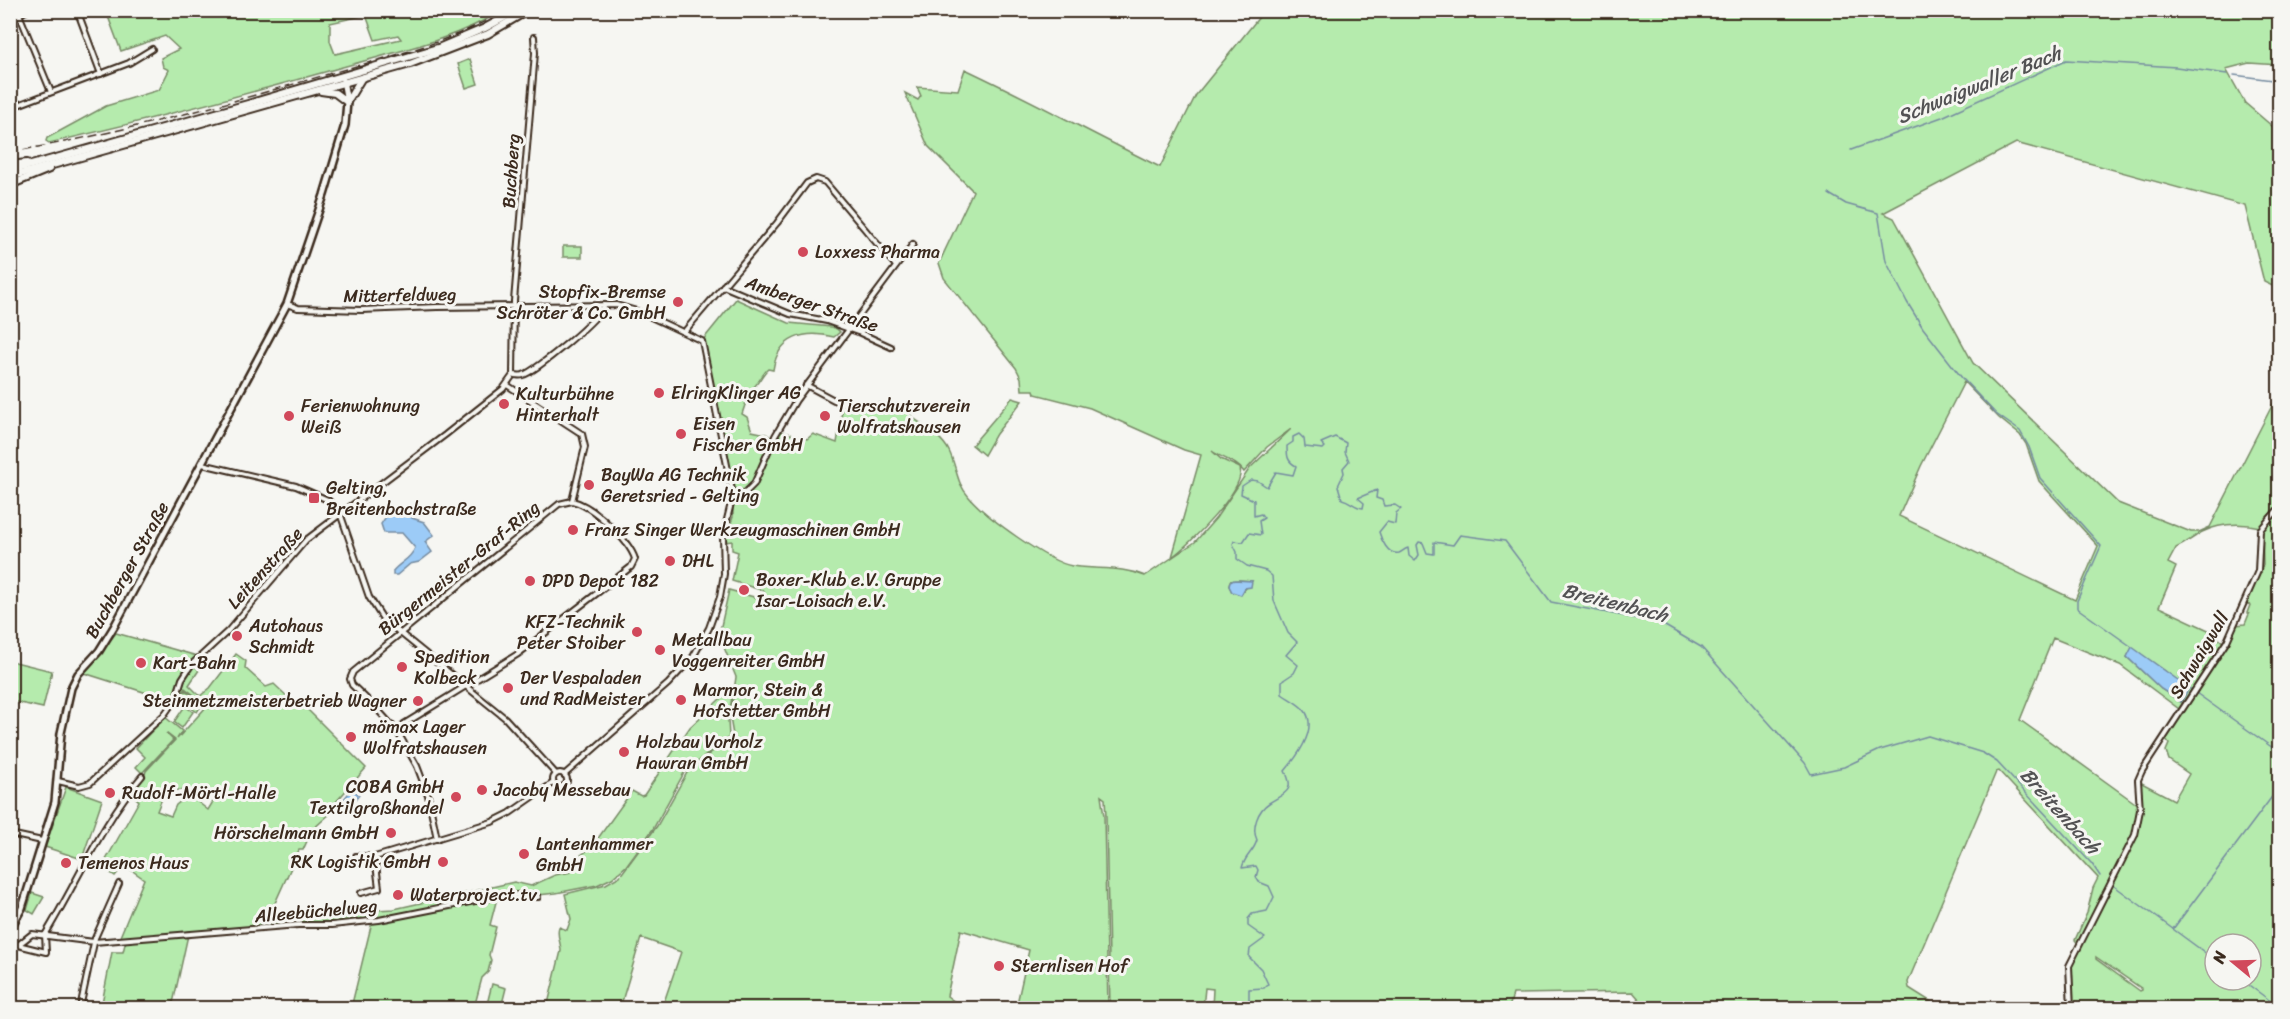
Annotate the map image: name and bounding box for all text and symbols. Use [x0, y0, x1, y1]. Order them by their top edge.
water label: Schwaigwaller Bach [1892, 36, 2068, 134]
street label: Buchberg [492, 133, 530, 209]
place label: Loxxess Pharma [815, 236, 940, 268]
marker: Loxxess Pharma [796, 245, 810, 259]
street label: Amberger Straße [740, 266, 883, 342]
place label: Stopfix-Bremse Schröter & Co. GmbH [497, 276, 666, 329]
street label: Mitterfeldweg [343, 278, 457, 312]
marker: Stopfix-Bremse Schröter & Co. GmbH [671, 295, 685, 309]
place label: ElringKlinger AG [671, 377, 802, 409]
place label: Kulturbühne Hinterhalt [516, 378, 614, 431]
marker: ElringKlinger AG [652, 386, 666, 400]
place label: Ferienwohnung Weiß [301, 390, 420, 443]
place label: Tierschutzverein Wolfratshausen [837, 390, 971, 443]
marker: Kulturbühne Hinterhalt [497, 397, 511, 411]
place label: Eisen Fischer GmbH [693, 408, 803, 461]
marker: Ferienwohnung Weiß [282, 409, 296, 423]
marker: Tierschutzverein Wolfratshausen [818, 409, 832, 423]
marker: Eisen Fischer GmbH [674, 427, 688, 441]
place label: BayWa AG Technik Geretsried - Gelting [601, 459, 759, 512]
place label: Gelting, Breitenbachstraße [326, 472, 477, 525]
marker: BayWa AG Technik Geretsried - Gelting [582, 478, 596, 492]
marker: Gelting, Breitenbachstraße [307, 491, 321, 505]
street label: Bürgermeister-Graf-Ring [371, 492, 547, 644]
street label: Buchberger Straße [76, 495, 178, 645]
place label: Franz Singer Werkzeugmaschinen GmbH [585, 514, 901, 546]
street label: Leitenstraße [219, 519, 311, 617]
marker: Franz Singer Werkzeugmaschinen GmbH [566, 523, 580, 537]
place label: DHL [682, 545, 715, 577]
marker: DHL [663, 554, 677, 568]
place label: Boxer-Klub e.V. Gruppe Isar-Loisach e.V. [755, 564, 941, 617]
place label: DPD Depot 182 [542, 565, 659, 597]
water label: Breitenbach [1559, 573, 1673, 633]
marker: DPD Depot 182 [523, 574, 537, 588]
marker: Boxer-Klub e.V. Gruppe Isar-Loisach e.V. [737, 583, 751, 597]
street label: Schwaigwall [2160, 604, 2238, 705]
place label: KFZ-Technik Peter Stoiber [517, 606, 627, 659]
place label: Autohaus Schmidt [248, 610, 324, 663]
place label: Metallbau Voggenreiter GmbH [672, 624, 825, 677]
marker: KFZ-Technik Peter Stoiber [630, 625, 644, 639]
marker: Autohaus Schmidt [230, 629, 244, 643]
place label: Spedition Kolbeck [414, 641, 490, 694]
marker: Metallbau Voggenreiter GmbH [653, 643, 667, 657]
place label: Kart-Bahn [153, 647, 237, 679]
marker: Kart-Bahn [134, 656, 148, 670]
marker: Spedition Kolbeck [395, 660, 409, 674]
place label: Der Vespaladen und RadMeister [520, 662, 646, 715]
place label: Marmor, Stein & Hofstetter GmbH [693, 674, 831, 727]
marker: Der Vespaladen und RadMeister [501, 681, 515, 695]
place label: Steinmetzmeisterbetrieb Wagner [143, 685, 408, 717]
marker: Marmor, Stein & Hofstetter GmbH [674, 693, 688, 707]
marker: Steinmetzmeisterbetrieb Wagner [411, 694, 425, 708]
place label: mömax Lager Wolfratshausen [363, 711, 487, 764]
place label: Holzbau Vorholz Hawran GmbH [636, 726, 763, 779]
marker: mömax Lager Wolfratshausen [344, 730, 358, 744]
marker: Holzbau Vorholz Hawran GmbH [617, 745, 631, 759]
water label: Breitenbach [2011, 759, 2110, 864]
place label: COBA GmbH Textilgroßhandel [309, 771, 445, 824]
place label: Jacoby Messebau [493, 774, 631, 806]
place label: Rudolf-Mörtl-Halle [122, 777, 276, 809]
marker: Jacoby Messebau [475, 783, 489, 797]
marker: Rudolf-Mörtl-Halle [103, 786, 117, 800]
marker: COBA GmbH Textilgroßhandel [449, 790, 463, 804]
place label: Hörschelmann GmbH [214, 817, 379, 849]
marker: Hörschelmann GmbH [384, 826, 398, 840]
place label: Lantenhammer GmbH [536, 828, 654, 881]
place label: RK Logistik GmbH [291, 846, 431, 878]
place label: Temenos Haus [78, 847, 190, 879]
marker: Lantenhammer GmbH [517, 847, 531, 861]
marker: RK Logistik GmbH [436, 855, 450, 869]
marker: Temenos Haus [59, 856, 73, 870]
place label: Waterproject.tv [410, 879, 537, 911]
marker: Waterproject.tv [391, 888, 405, 902]
street label: Alleebüchelweg [252, 890, 379, 932]
north arrow [2203, 932, 2263, 992]
text: N [2203, 946, 2235, 968]
place label: Sternlisen Hof [1011, 950, 1131, 982]
marker: Sternlisen Hof [992, 959, 1006, 973]

